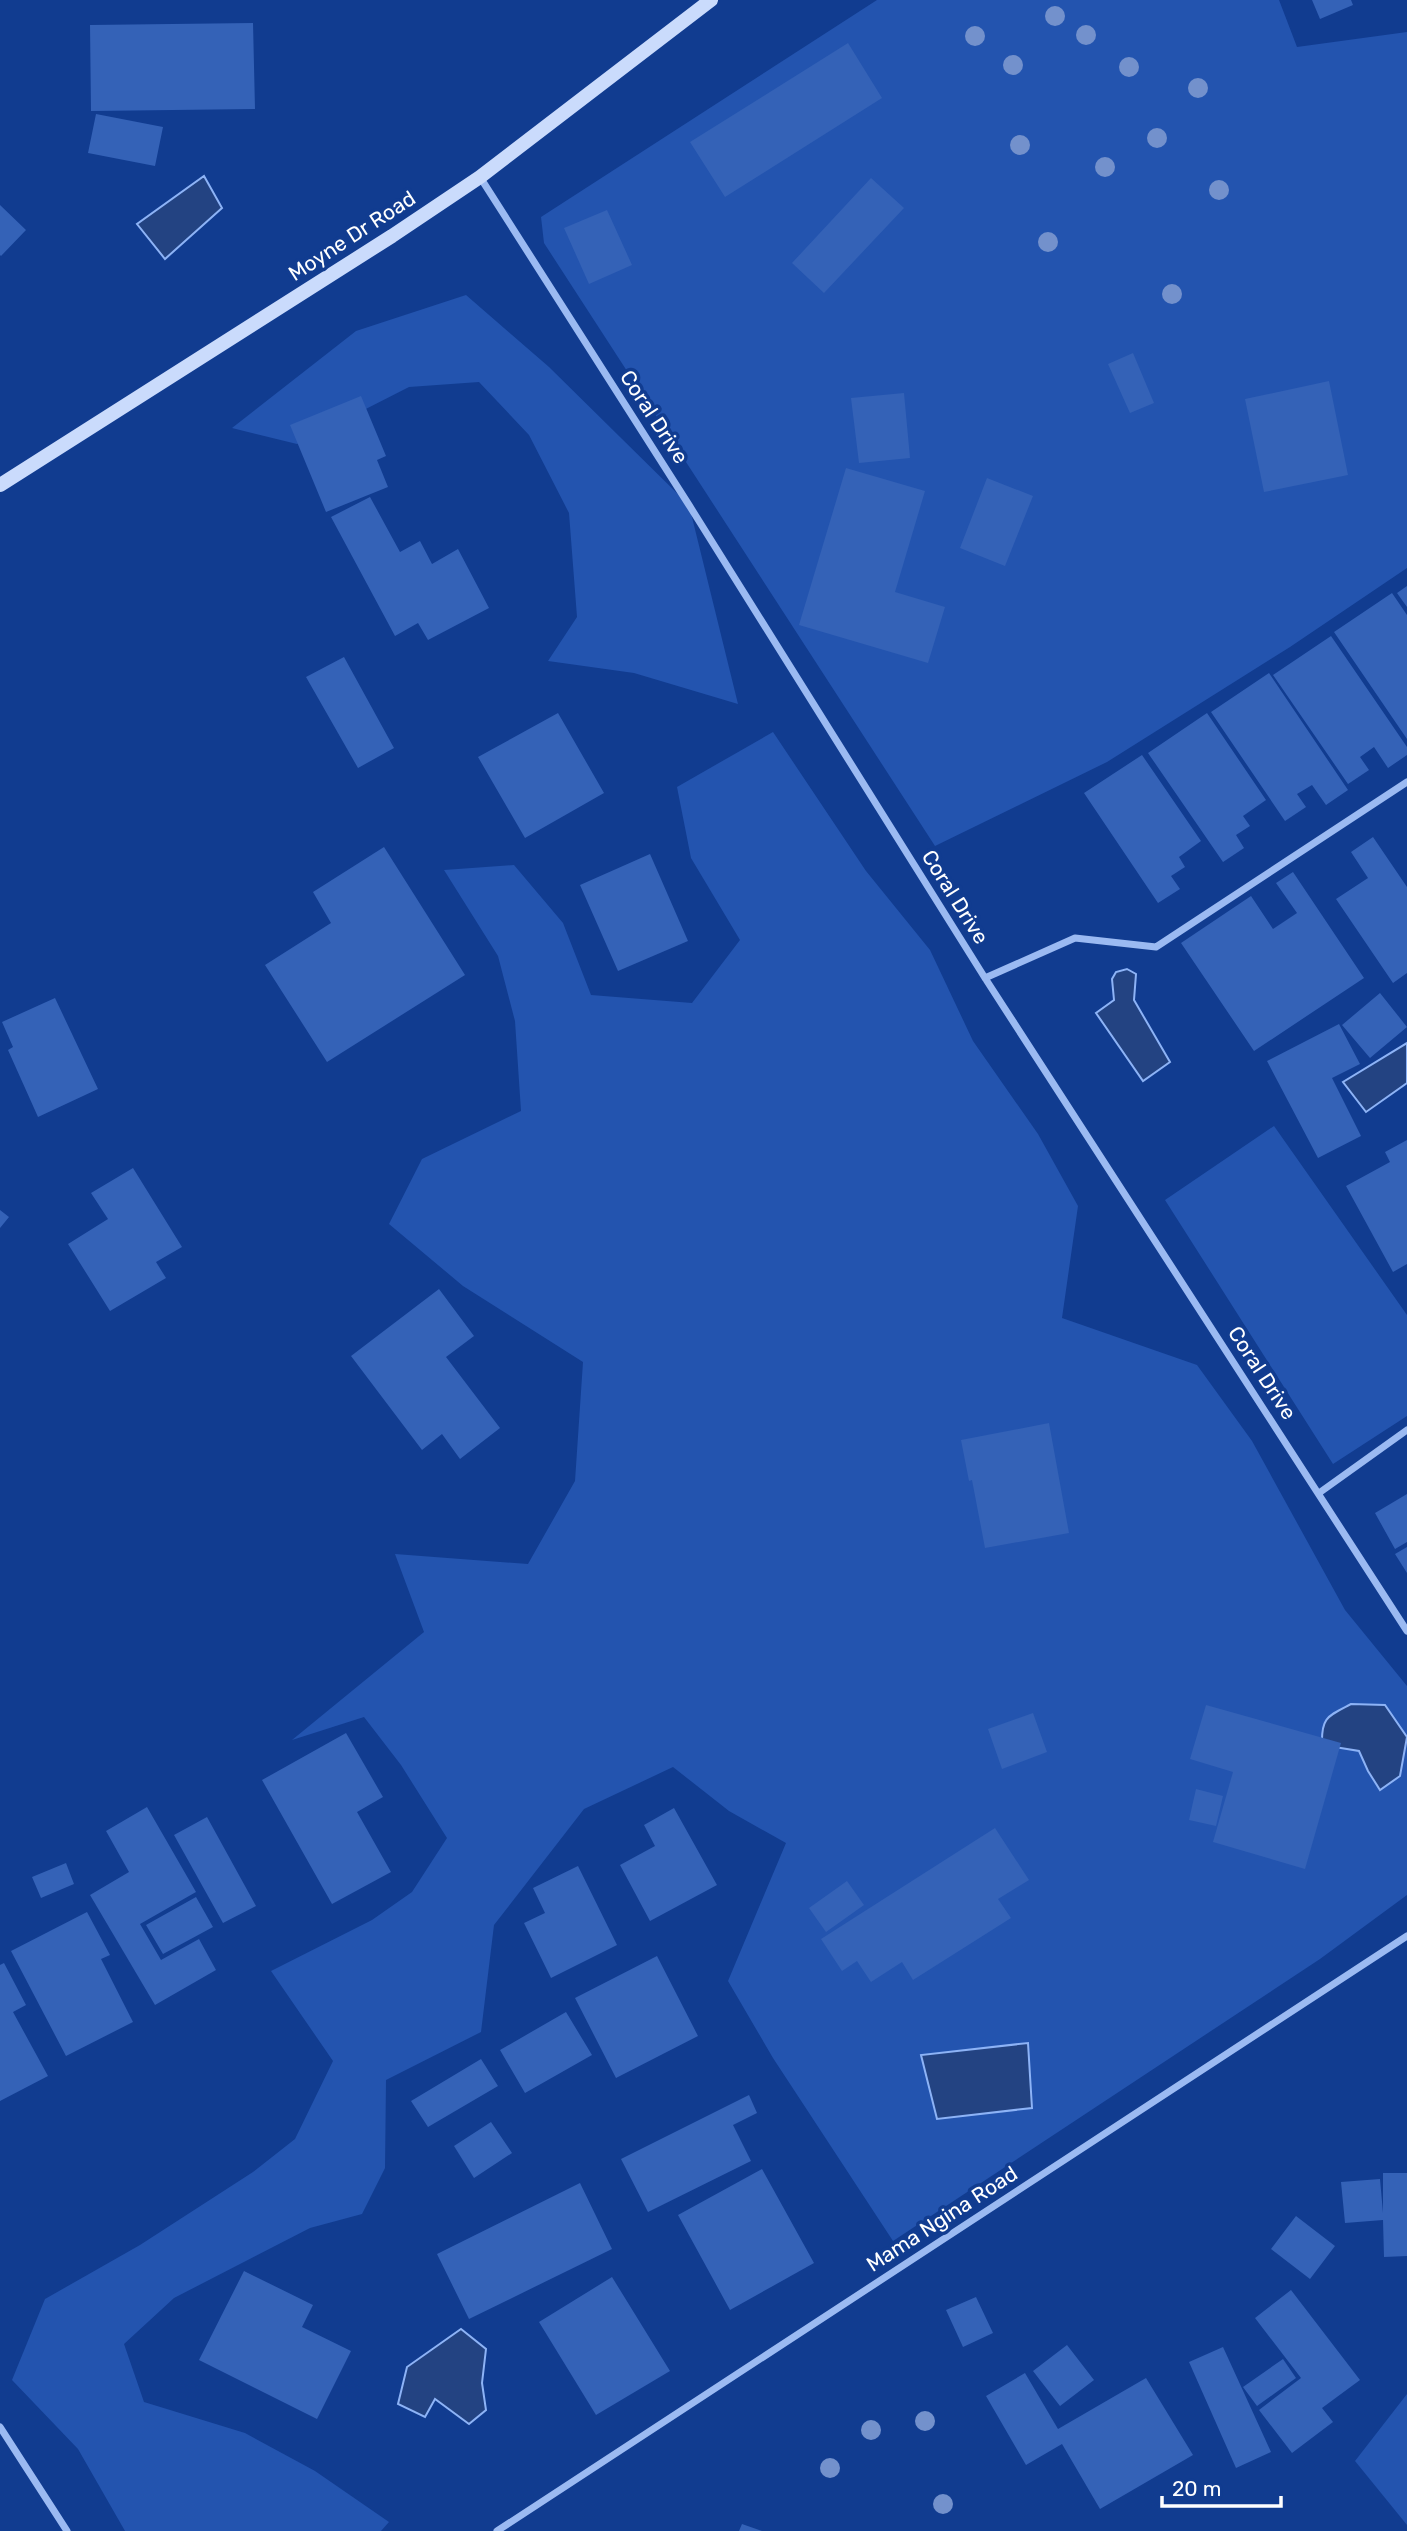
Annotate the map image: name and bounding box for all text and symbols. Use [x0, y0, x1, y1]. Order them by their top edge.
street label: Moyne Dr Road [284, 185, 420, 286]
street label: Coral Drive [615, 365, 694, 468]
street label: Coral Drive [917, 845, 994, 948]
street label: Coral Drive [1223, 1321, 1302, 1424]
street label: Mama Ngina Road [861, 2160, 1022, 2277]
scale bar [1162, 2464, 1281, 2508]
text: 20 m [1172, 2476, 1221, 2501]

